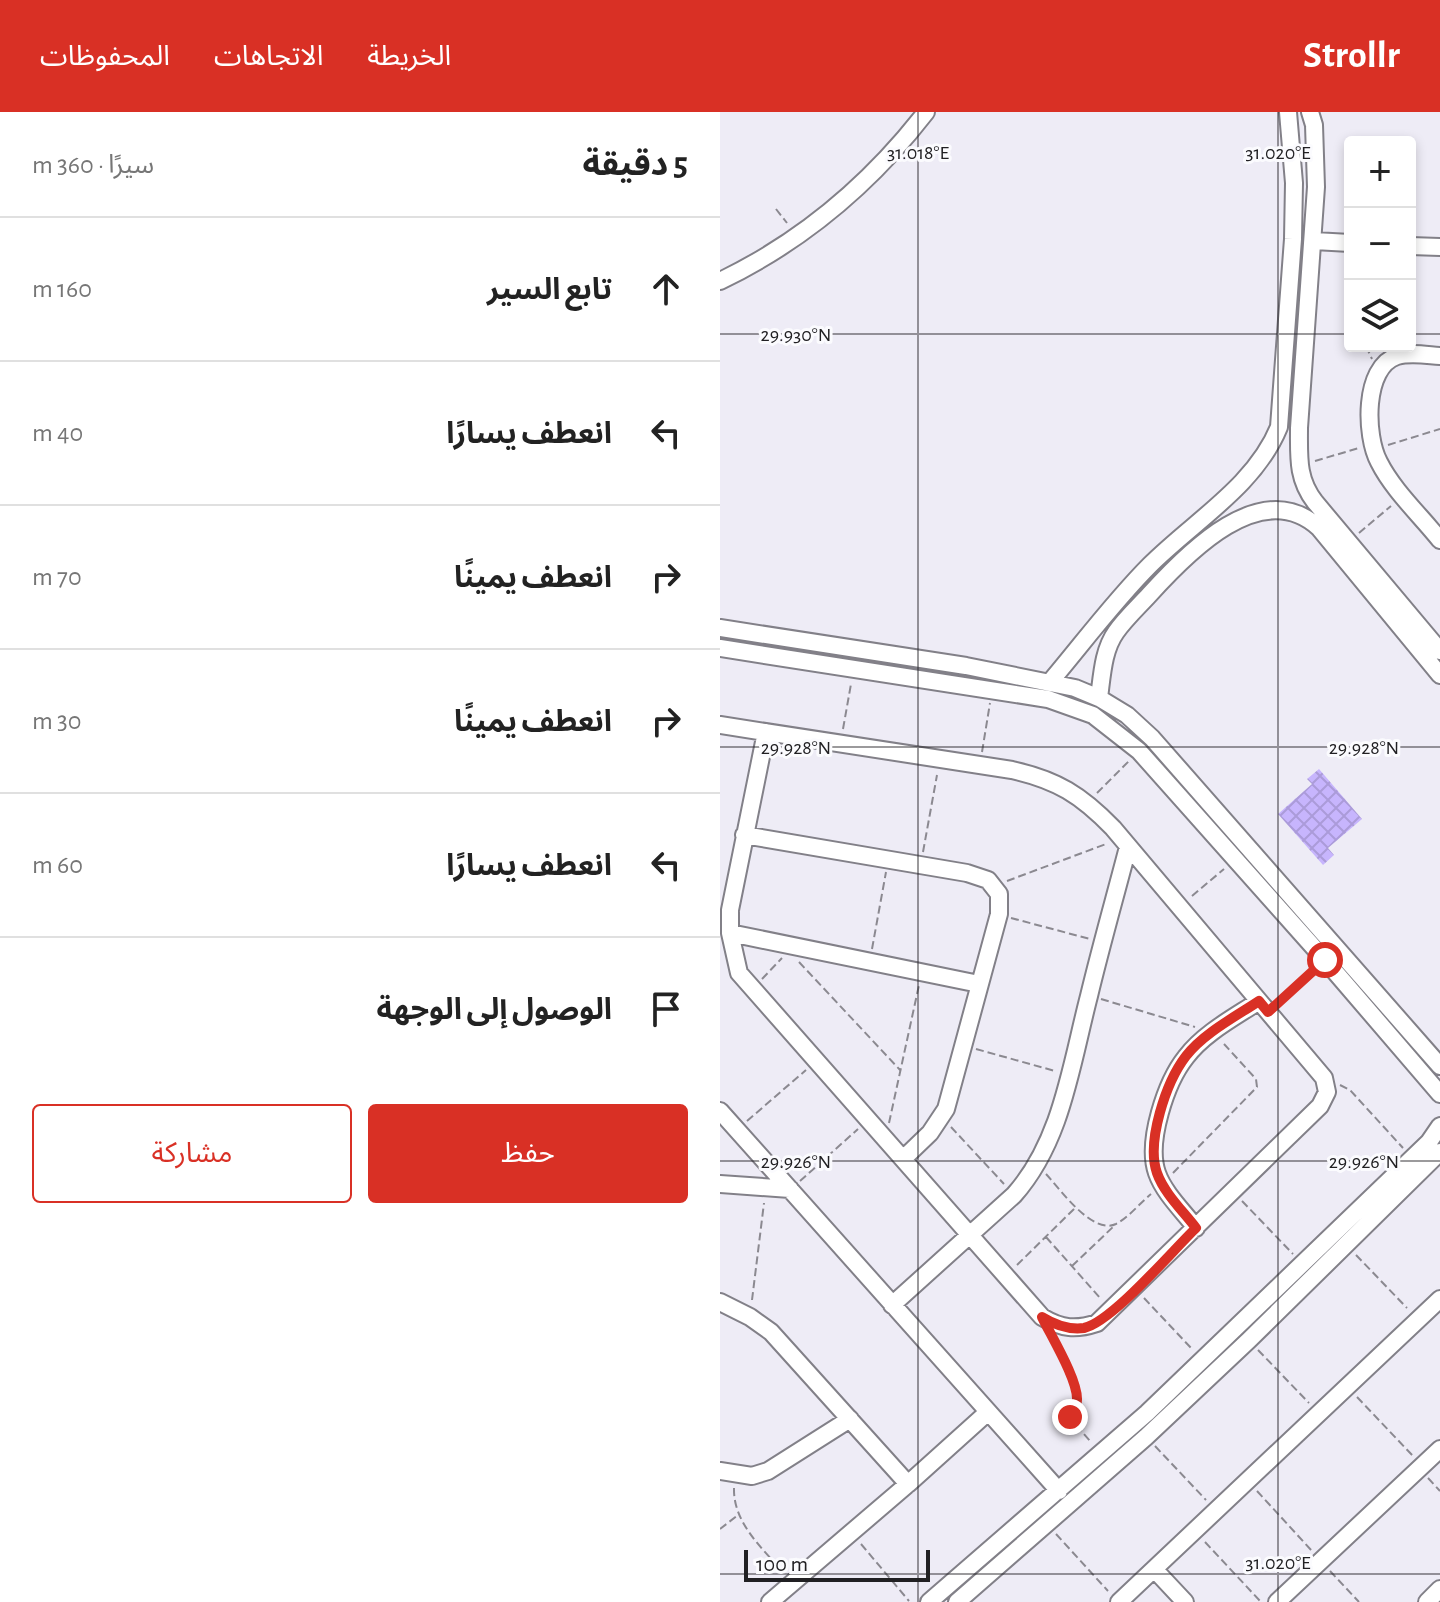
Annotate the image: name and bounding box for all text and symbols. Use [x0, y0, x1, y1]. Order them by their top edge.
text: Strollr [1303, 37, 1400, 75]
text: المحفوظات [40, 43, 170, 71]
text: الاتجاهات [214, 43, 323, 71]
text: الخريطة [367, 43, 451, 71]
map controls [1344, 136, 1416, 352]
button: + [1344, 136, 1416, 208]
text: 31.018°E [887, 143, 949, 163]
text: 31.020°E [1245, 143, 1311, 163]
text: 5 دقيقة [583, 148, 688, 182]
text: سيرًا · 360 m [32, 152, 154, 178]
button: − [1344, 208, 1416, 280]
icon: ahead [644, 267, 688, 311]
text: تابع السير [487, 275, 612, 305]
text: 160 m [32, 276, 92, 302]
button: layers [1344, 280, 1416, 352]
text: 29.930°N [761, 325, 831, 345]
icon: left [644, 411, 688, 455]
text: انعطف يسارًا [446, 419, 612, 449]
text: 40 m [32, 420, 83, 446]
icon: right [644, 555, 688, 599]
text: انعطف يمينًا [454, 563, 612, 593]
text: 70 m [32, 564, 82, 590]
icon: right [644, 699, 688, 743]
text: انعطف يمينًا [454, 707, 612, 737]
text: 30 m [32, 708, 82, 734]
text: 29.928°N [761, 738, 831, 758]
text: 29.928°N [1329, 738, 1399, 758]
icon: left [644, 843, 688, 887]
text: انعطف يسارًا [446, 851, 612, 881]
text: 60 m [32, 852, 83, 878]
route start [1307, 942, 1343, 978]
icon: arrive [644, 987, 688, 1031]
text: الوصول إلى الوجهة [376, 995, 612, 1025]
button: مشاركة [32, 1104, 352, 1203]
button: حفظ [368, 1104, 688, 1203]
text: 29.926°N [761, 1152, 831, 1172]
text: 29.926°N [1329, 1152, 1399, 1172]
route end [1052, 1399, 1088, 1435]
scale bar [744, 1546, 930, 1582]
text: 100 m [756, 1553, 808, 1575]
text: 31.020°E [1245, 1553, 1311, 1573]

